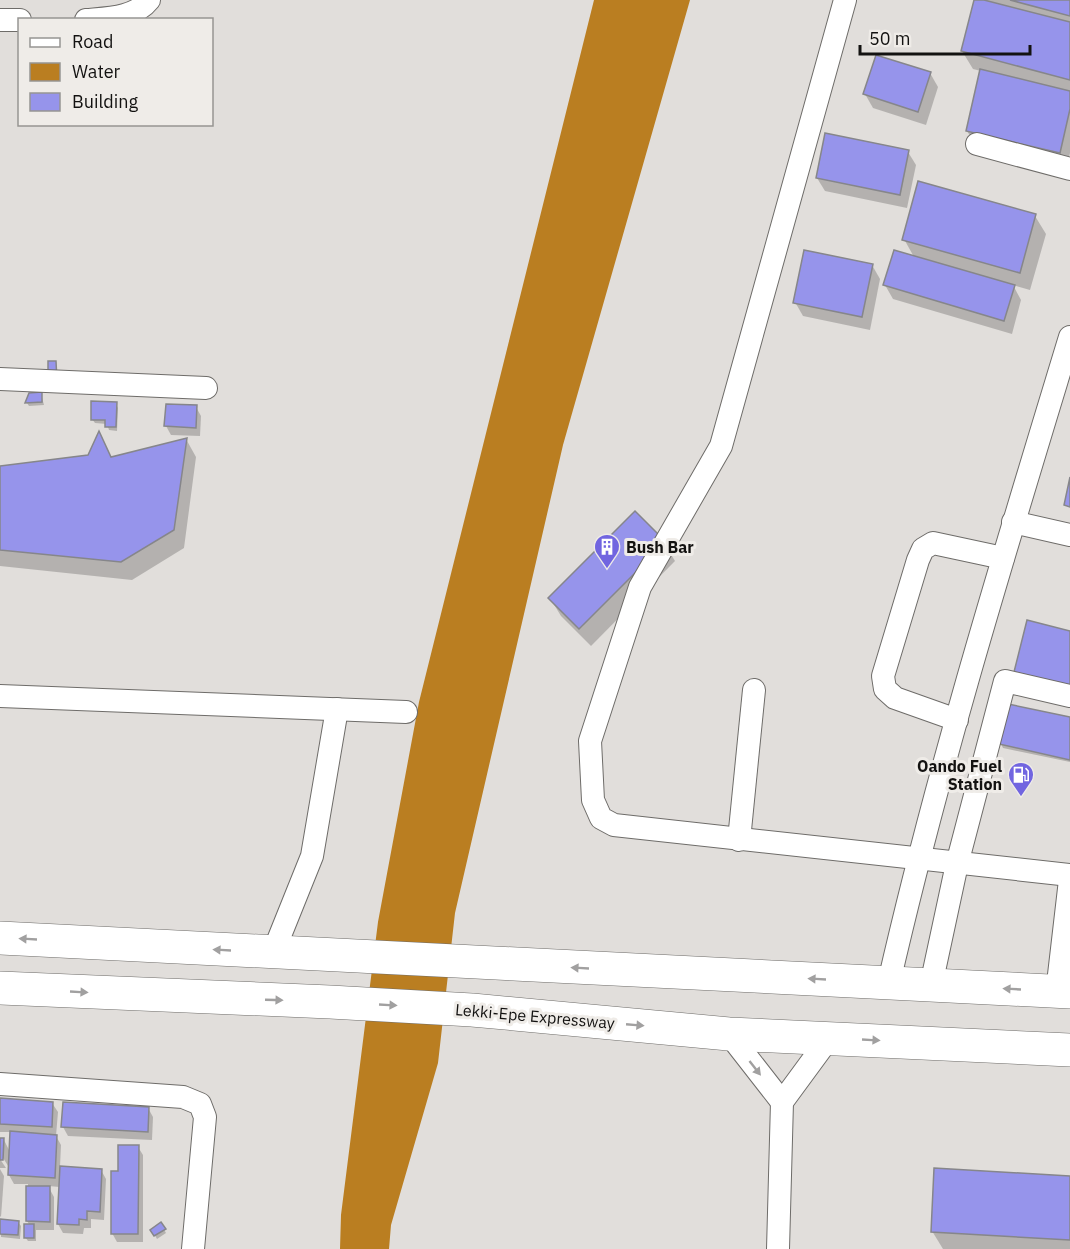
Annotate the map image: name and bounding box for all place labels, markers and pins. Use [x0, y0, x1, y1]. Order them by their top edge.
building icon: Bush Bar [592, 532, 622, 570]
place label: Bush Bar [626, 537, 694, 557]
place label: Oando Fuel Station [917, 756, 1002, 794]
fuel station icon: Oando Fuel Station [1006, 760, 1036, 798]

